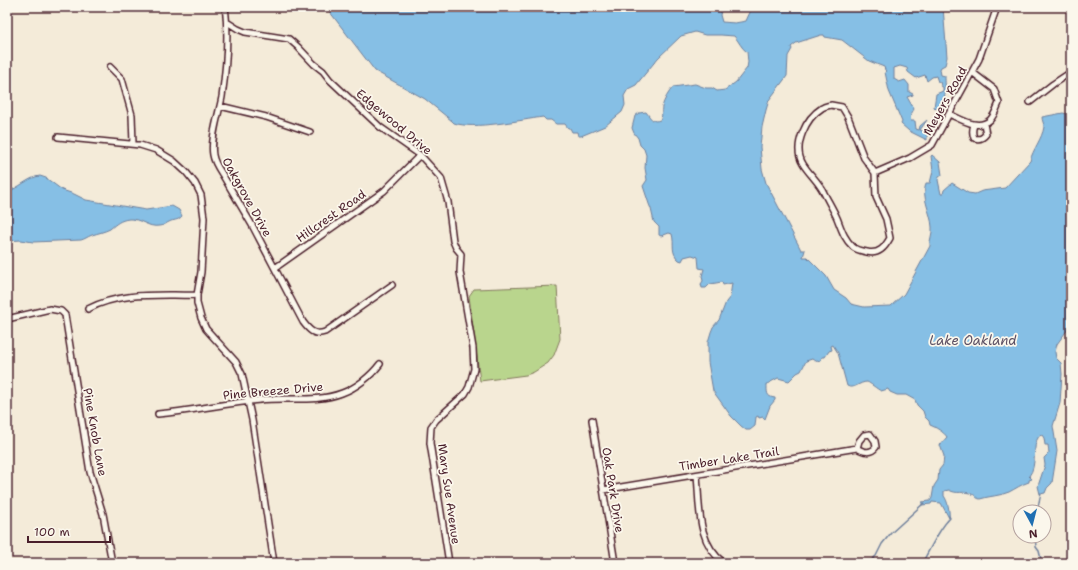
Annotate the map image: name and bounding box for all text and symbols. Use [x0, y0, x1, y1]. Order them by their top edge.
street label: Meyers Road [919, 63, 971, 138]
street label: Edgewood Drive [353, 86, 435, 159]
street label: Oakgrove Drive [219, 154, 276, 240]
street label: Hillcrest Road [293, 186, 369, 246]
water label: Lake Oakland [929, 332, 1017, 349]
street label: Pine Breeze Drive [222, 379, 324, 403]
street label: Pine Knob Lane [79, 387, 111, 478]
street label: Mary Sue Avenue [434, 443, 464, 546]
street label: Timber Lake Trail [678, 443, 781, 475]
street label: Oak Park Drive [598, 446, 628, 534]
north arrow [1012, 504, 1052, 544]
scale bar [28, 518, 110, 544]
text: 100 m [34, 524, 70, 540]
text: N [1028, 525, 1038, 541]

